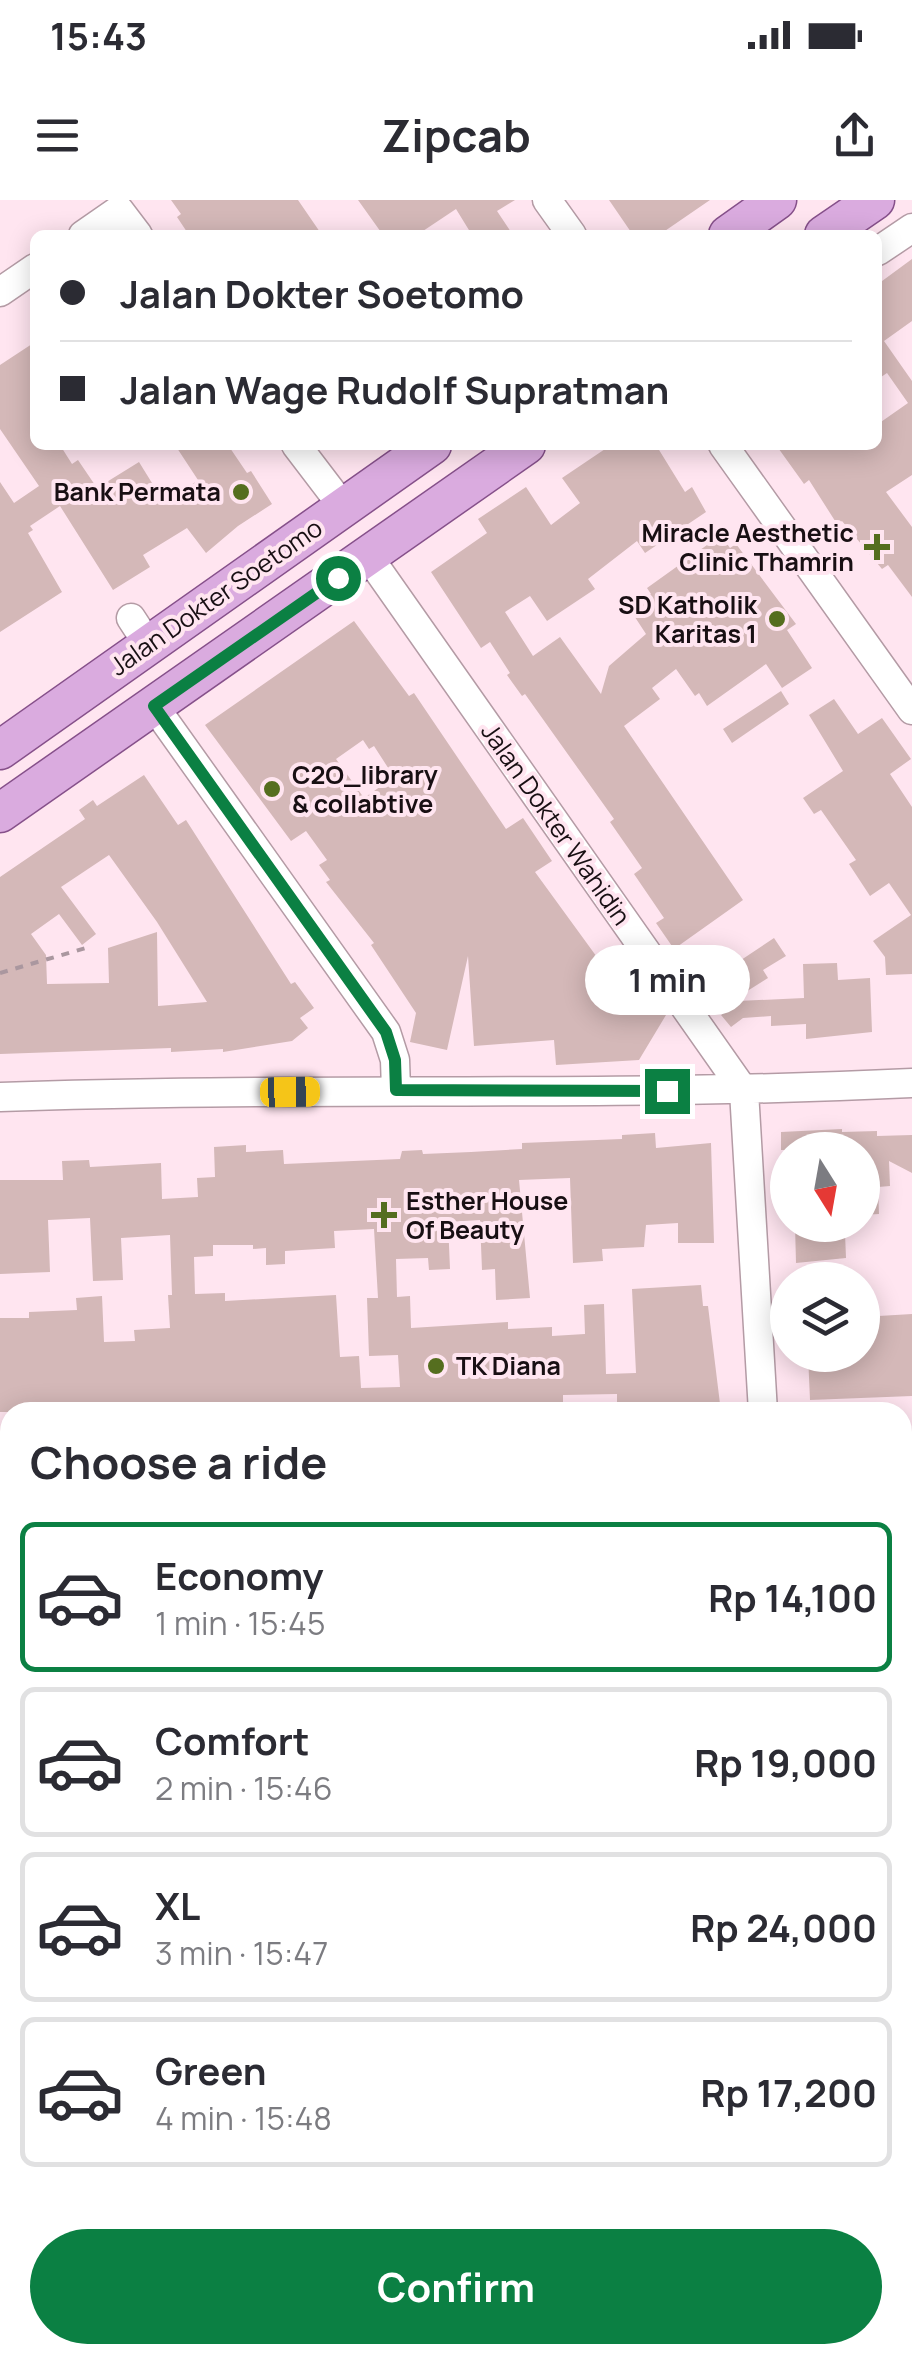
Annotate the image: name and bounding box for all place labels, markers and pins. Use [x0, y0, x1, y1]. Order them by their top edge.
place label: Bank Permata [54, 474, 221, 509]
marker: Bank Permata [230, 481, 252, 503]
place label: Miracle Aesthetic Clinic Thamrin [641, 515, 854, 579]
marker: Miracle Aesthetic Clinic Thamrin [864, 534, 890, 560]
place label: SD Katholik Karitas 1 [618, 587, 758, 651]
marker: SD Katholik Karitas 1 [766, 608, 788, 630]
place label: C2O_library & collabtive [292, 757, 438, 821]
marker: C2O_library & collabtive [261, 778, 283, 800]
place label: Esther House Of Beauty [406, 1183, 568, 1247]
marker: Esther House Of Beauty [371, 1202, 397, 1228]
place label: TK Diana [456, 1348, 561, 1383]
marker: TK Diana [425, 1355, 447, 1377]

